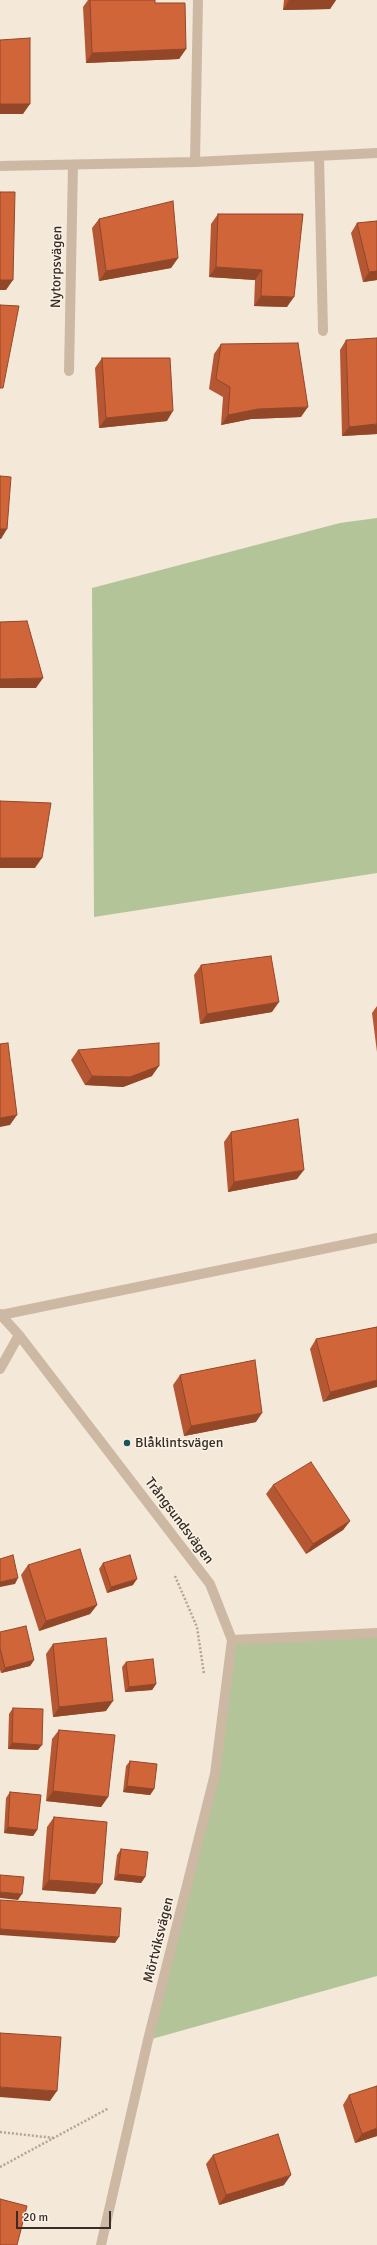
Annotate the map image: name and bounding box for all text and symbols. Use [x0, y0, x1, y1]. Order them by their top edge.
street label: Nytorpsvägen [48, 226, 66, 308]
place label: Blåklintsvägen [135, 1435, 223, 1451]
marker: Blåklintsvägen [122, 1438, 132, 1448]
street label: Trångsundsvägen [141, 1475, 217, 1567]
street label: Mörtviksvägen [140, 1895, 178, 1985]
scale bar [18, 2203, 113, 2229]
text: 20 m [23, 2210, 48, 2225]

